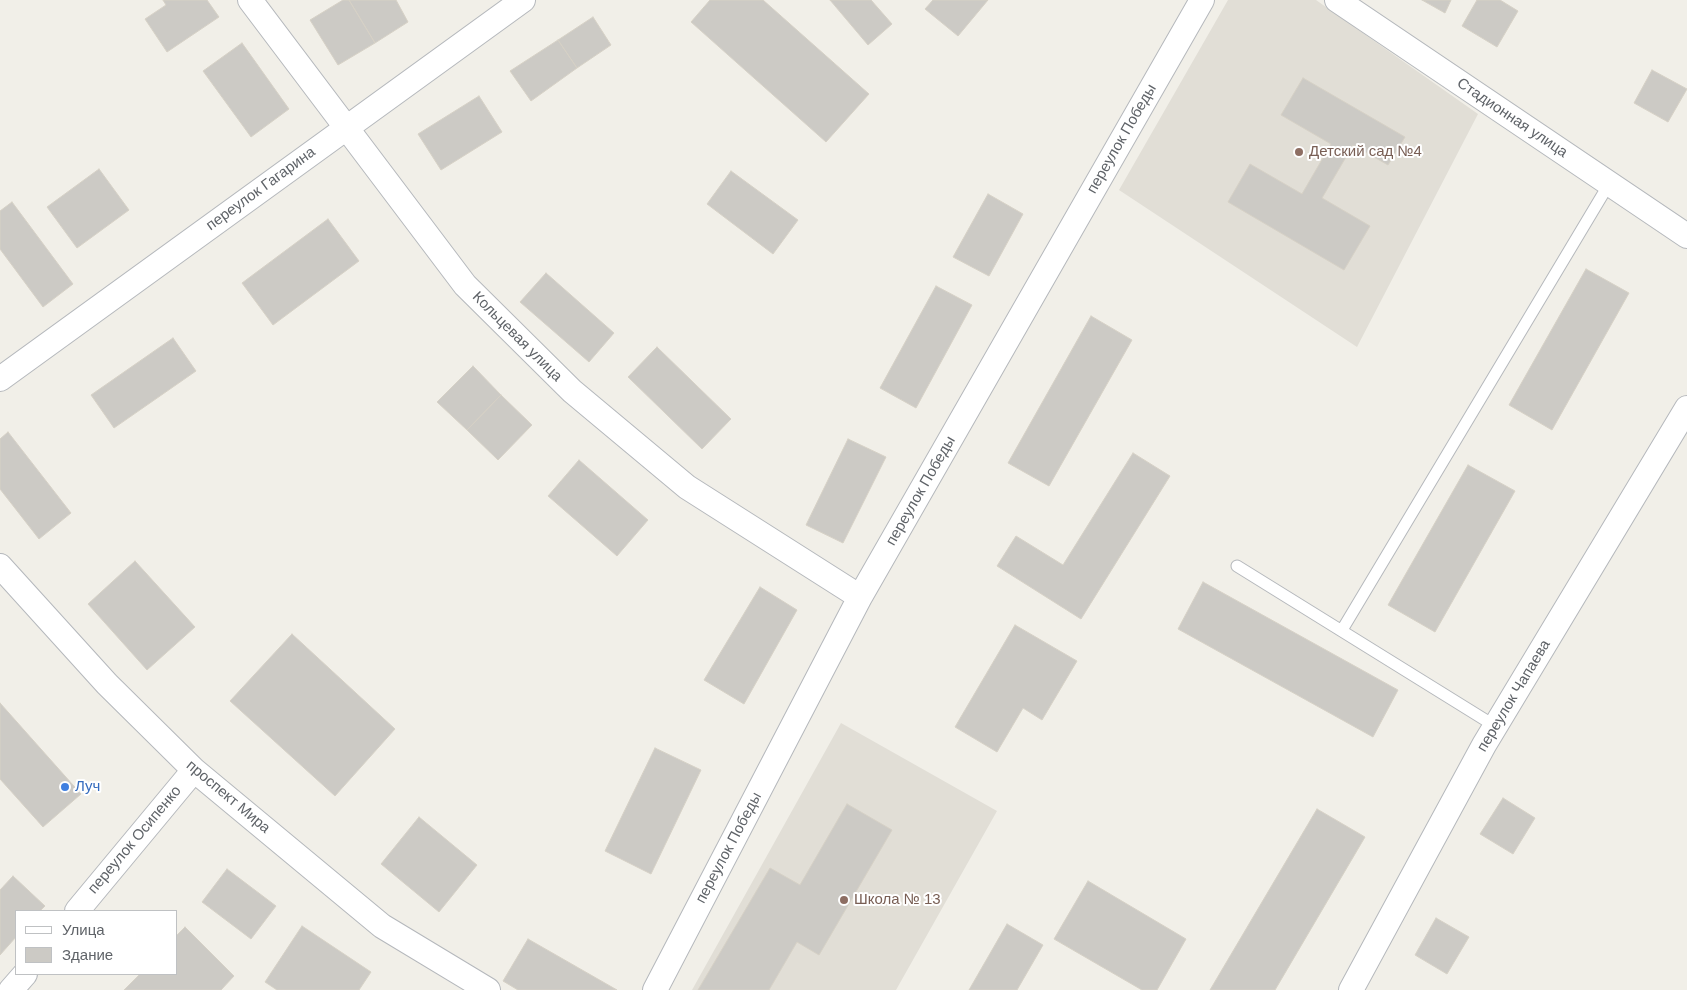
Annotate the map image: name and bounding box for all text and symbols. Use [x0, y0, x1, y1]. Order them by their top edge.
street label: Стадионная улица [1453, 74, 1571, 162]
street label: переулок Победы [1083, 81, 1161, 197]
street label: переулок Гагарина [203, 143, 319, 235]
place label: Детский сад №4 [1309, 143, 1422, 161]
marker: Детский сад №4 [1293, 146, 1305, 158]
street label: Кольцевая улица [468, 288, 566, 386]
street label: переулок Победы [882, 433, 960, 549]
street label: переулок Чапаева [1473, 637, 1555, 755]
street label: проспект Мира [182, 757, 274, 837]
place label: Луч [75, 778, 100, 796]
marker: Луч [59, 781, 71, 793]
street label: переулок Осипенко [85, 782, 185, 898]
street label: переулок Победы [692, 789, 766, 907]
place label: Школа № 13 [854, 891, 941, 909]
marker: Школа № 13 [838, 894, 850, 906]
legend [15, 910, 178, 975]
text: Улица [62, 921, 105, 938]
text: Здание [62, 946, 113, 963]

